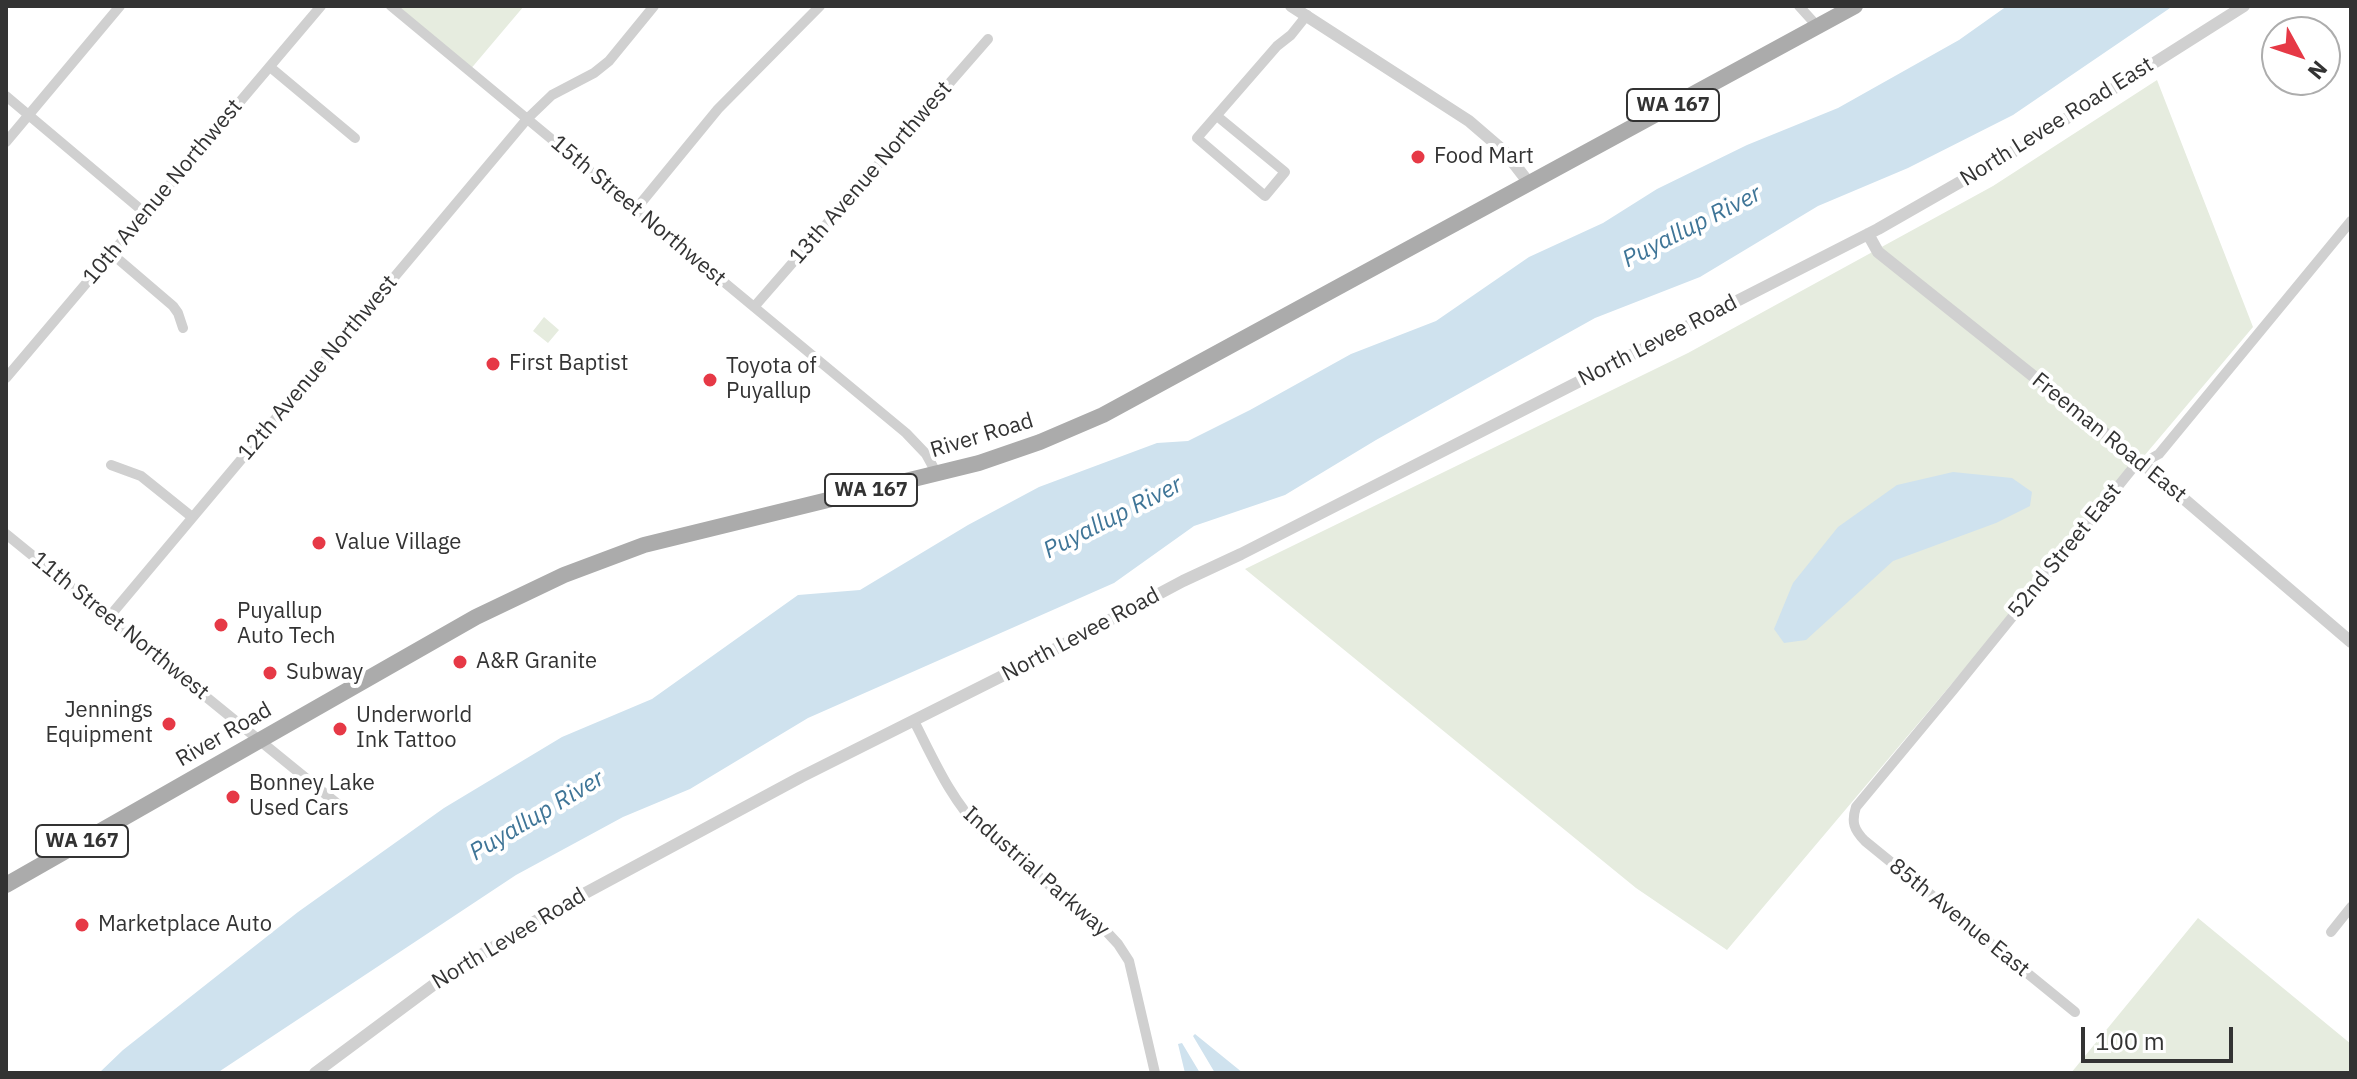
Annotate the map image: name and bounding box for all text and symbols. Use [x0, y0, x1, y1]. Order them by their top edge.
north arrow [2261, 16, 2341, 96]
street label: North Levee Road East [1956, 52, 2158, 192]
text: N [2302, 55, 2334, 86]
street label: 13th Avenue Northwest [784, 76, 958, 270]
road number: WA 167 [1627, 89, 1719, 121]
street label: 10th Avenue Northwest [78, 94, 248, 290]
street label: 15th Street Northwest [545, 130, 731, 292]
place label: Food Mart [1434, 144, 1534, 170]
marker: Food Mart [1409, 148, 1427, 166]
water label: Puyallup River [1618, 180, 1766, 274]
street label: 12th Avenue Northwest [233, 270, 403, 466]
street label: North Levee Road [1574, 290, 1742, 392]
place label: First Baptist [509, 351, 629, 377]
place label: Toyota of Puyallup [726, 354, 817, 406]
marker: First Baptist [484, 355, 502, 373]
street label: Freeman Road East [2026, 368, 2192, 508]
marker: Toyota of Puyallup [701, 371, 719, 389]
street label: River Road [927, 408, 1037, 464]
water label: Puyallup River [1039, 471, 1187, 565]
road number: WA 167 [825, 474, 917, 506]
street label: 52nd Street East [2003, 478, 2127, 624]
place label: Value Village [335, 530, 461, 556]
marker: Value Village [310, 534, 328, 552]
street label: 11th Street Northwest [26, 546, 214, 706]
street label: North Levee Road [998, 582, 1164, 688]
place label: Puyallup Auto Tech [237, 599, 336, 650]
marker: Puyallup Auto Tech [212, 616, 230, 634]
place label: A&R Granite [476, 649, 597, 675]
marker: A&R Granite [451, 653, 469, 671]
place label: Subway [286, 660, 363, 686]
marker: Subway [261, 664, 279, 682]
street label: River Road [171, 697, 277, 773]
place label: Jennings Equipment [45, 698, 153, 750]
place label: Underworld Ink Tattoo [356, 703, 472, 754]
marker: Jennings Equipment [160, 715, 178, 733]
marker: Underworld Ink Tattoo [331, 720, 349, 738]
water label: Puyallup River [464, 764, 610, 868]
place label: Bonney Lake Used Cars [249, 771, 375, 822]
marker: Bonney Lake Used Cars [224, 788, 242, 806]
street label: Industrial Parkway [957, 801, 1115, 943]
road number: WA 167 [36, 825, 128, 857]
street label: 85th Avenue East [1883, 853, 2035, 983]
street label: North Levee Road [427, 883, 591, 995]
place label: Marketplace Auto [98, 912, 272, 938]
marker: Marketplace Auto [73, 916, 91, 934]
scale bar [2085, 1011, 2237, 1061]
text: 100 m [2095, 1025, 2165, 1057]

